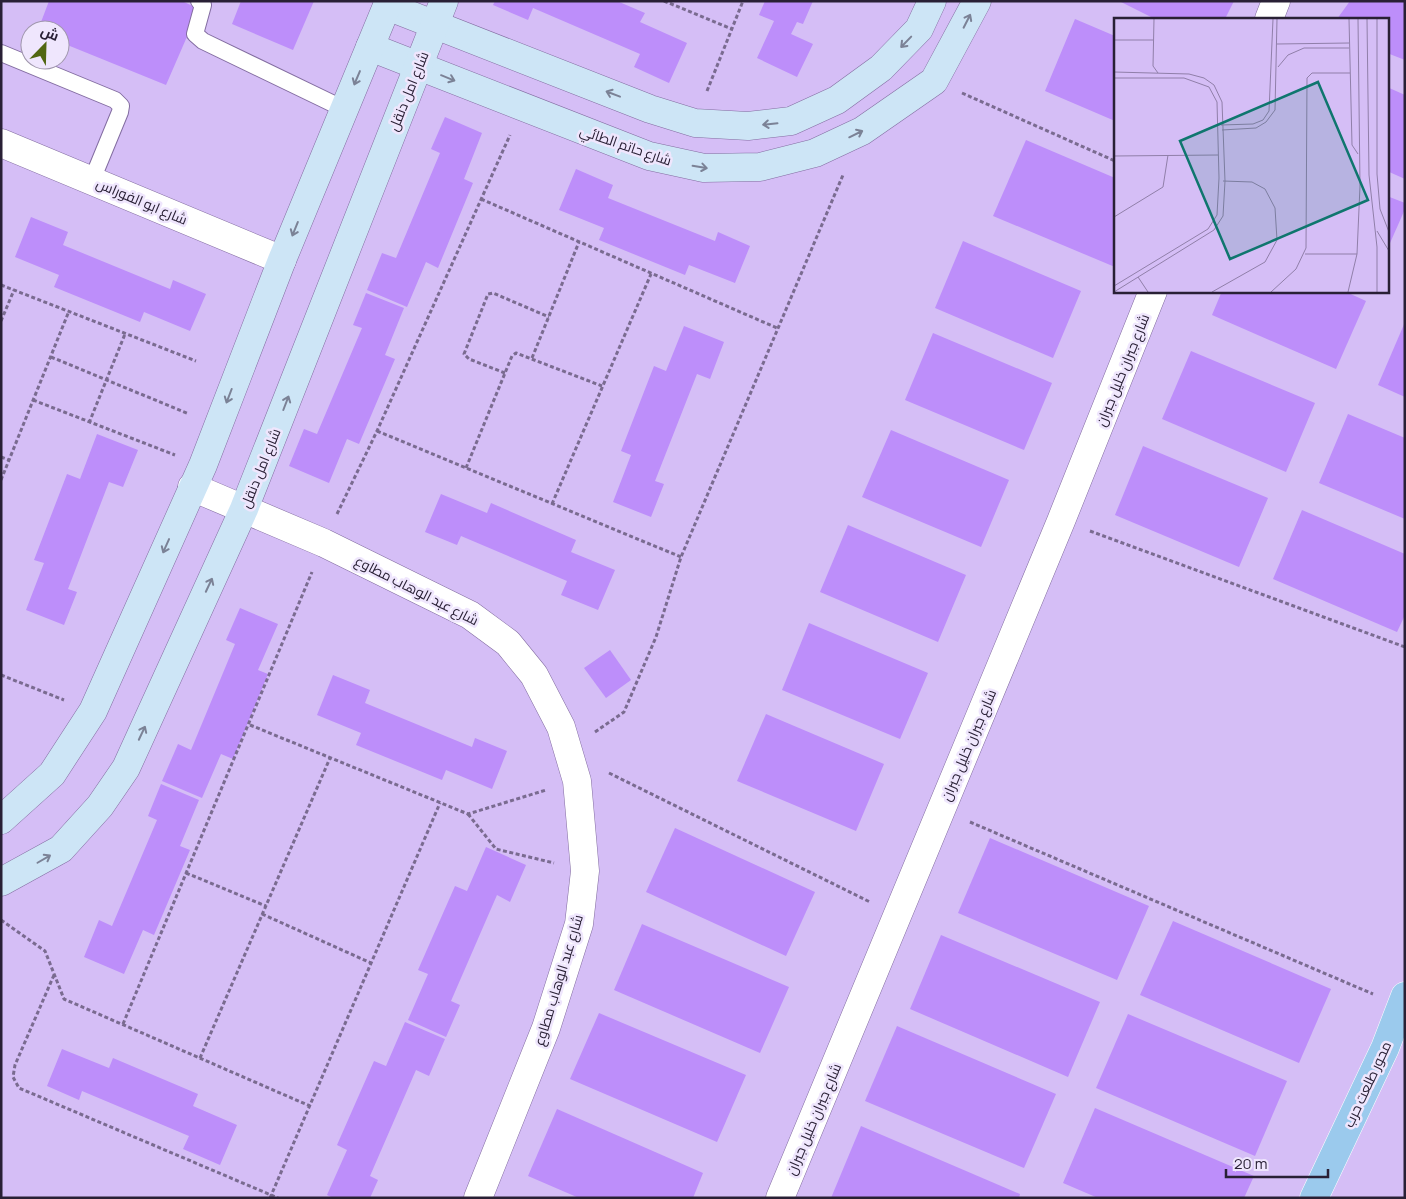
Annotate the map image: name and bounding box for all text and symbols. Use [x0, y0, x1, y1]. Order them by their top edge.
one-way arrow [963, 14, 972, 29]
inset map [1114, 18, 1388, 292]
north arrow [20, 20, 70, 70]
text: ش [38, 20, 62, 45]
one-way arrow [900, 35, 912, 48]
street label: شارع امل دنقل [383, 48, 433, 134]
one-way arrow [352, 70, 361, 86]
one-way arrow [440, 73, 455, 83]
one-way arrow [605, 89, 620, 98]
one-way arrow [762, 119, 778, 129]
street label: شارع حاتم الطائي [577, 120, 674, 172]
one-way arrow [848, 128, 863, 138]
one-way arrow [691, 162, 707, 172]
street label: شارع ابو الفوراس [93, 173, 191, 229]
one-way arrow [290, 221, 299, 236]
street label: شارع جبران خليل جبران [1091, 311, 1153, 429]
one-way arrow [224, 388, 234, 403]
one-way arrow [281, 396, 291, 411]
street label: شارع امل دنقل [235, 425, 285, 511]
one-way arrow [160, 538, 170, 553]
street label: شارع عبد الوهاب مطاوع [352, 551, 482, 629]
one-way arrow [205, 578, 215, 593]
street label: شارع جبران خليل جبران [936, 686, 1000, 804]
one-way arrow [137, 725, 147, 740]
one-way arrow [36, 853, 50, 863]
street label: شارع عبد الوهاب مطاوع [529, 912, 587, 1048]
street label: محور طلعت حرب [1339, 1038, 1395, 1130]
street label: شارع جبران خليل جبران [781, 1060, 845, 1178]
scale bar [1226, 1146, 1328, 1178]
text: 20 m [1234, 1153, 1267, 1174]

